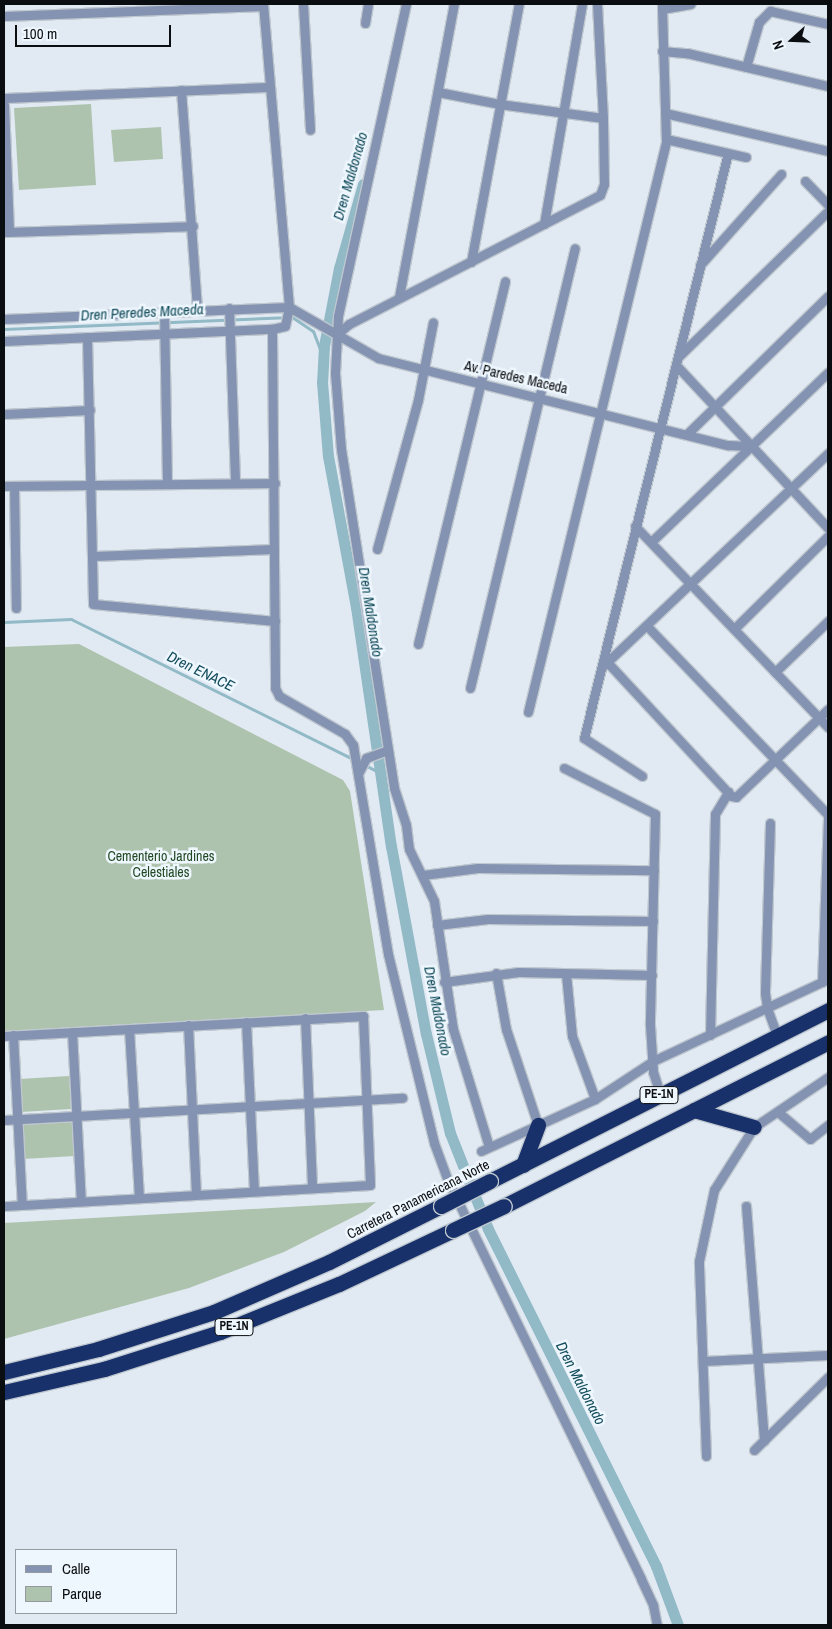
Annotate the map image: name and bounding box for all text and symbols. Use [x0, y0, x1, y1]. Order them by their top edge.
scale bar [18, 15, 174, 47]
north arrow [767, 15, 817, 65]
text: 100 m [23, 23, 57, 44]
text: N [768, 38, 788, 52]
water label: Dren Maldonado [329, 130, 371, 222]
water label: Dren Peredes Maceda [80, 300, 204, 324]
street label: Av. Paredes Maceda [463, 357, 569, 397]
water label: Dren Maldonado [355, 566, 387, 658]
water label: Dren ENACE [164, 647, 238, 695]
park label: Cementerio Jardines Celestiales [107, 848, 215, 880]
water label: Dren Maldonado [420, 965, 456, 1057]
road number: PE-1N [639, 1086, 679, 1104]
street label: Carretera Panamericana Norte [344, 1156, 492, 1242]
road number: PE-1N [214, 1318, 254, 1336]
water label: Dren Maldonado [552, 1338, 610, 1428]
legend [15, 1549, 178, 1614]
text: Calle [62, 1558, 90, 1579]
text: Parque [62, 1583, 102, 1604]

